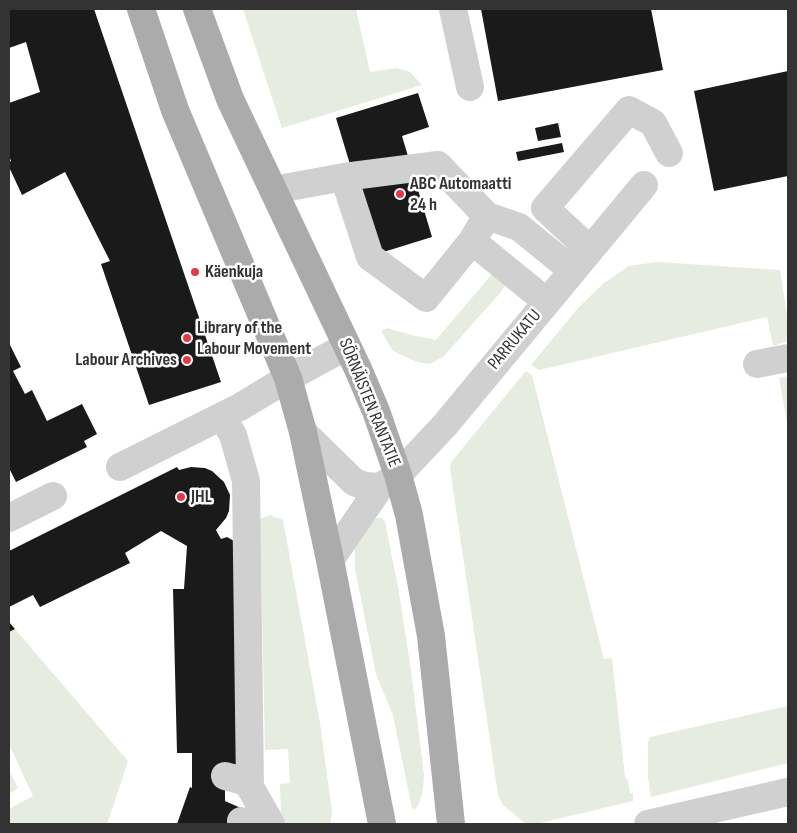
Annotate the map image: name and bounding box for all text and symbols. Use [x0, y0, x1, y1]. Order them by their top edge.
place label: ABC Automaatti 24 h [410, 173, 511, 215]
marker: ABC Automaatti 24 h [394, 188, 406, 200]
place label: Käenkuja [205, 261, 263, 283]
marker: Käenkuja [189, 266, 201, 278]
street label: PARRUKATU [484, 306, 546, 374]
place label: Library of the Labour Movement [197, 317, 311, 359]
marker: Library of the Labour Movement [181, 332, 193, 344]
street label: SÖRNÄISTEN RANTATIE [333, 336, 405, 470]
place label: Labour Archives [75, 349, 177, 371]
marker: Labour Archives [181, 354, 193, 366]
place label: JHL [191, 486, 212, 508]
marker: JHL [175, 491, 187, 503]

